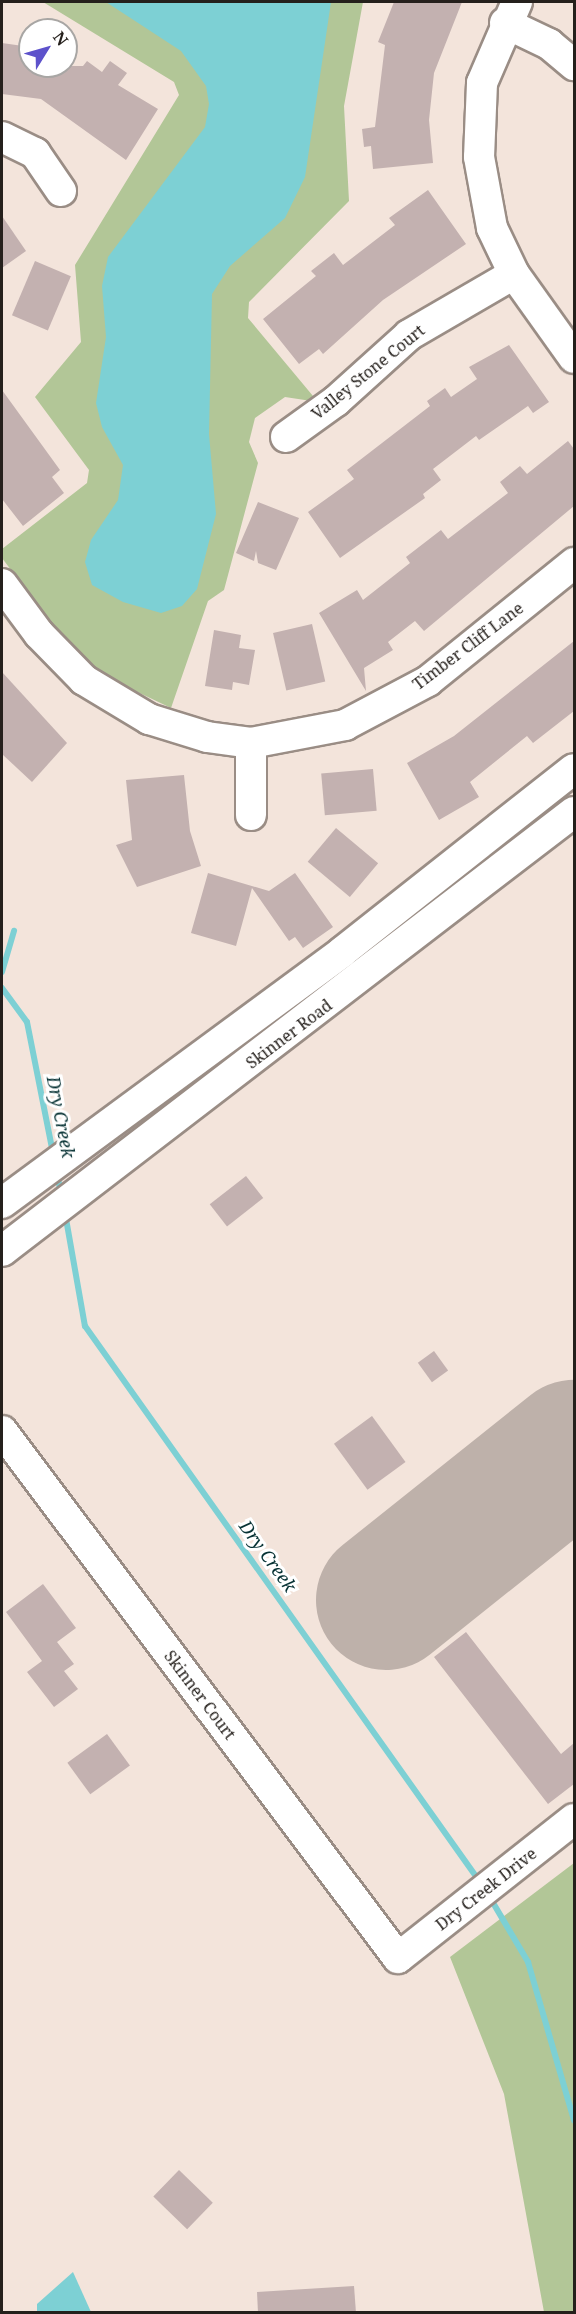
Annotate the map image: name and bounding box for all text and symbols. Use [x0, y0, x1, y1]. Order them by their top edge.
north arrow [18, 18, 78, 78]
text: N [48, 27, 73, 50]
street label: Valley Stone Court [308, 321, 428, 423]
street label: Timber Cliff Lane [409, 598, 527, 694]
street label: Skinner Road [242, 995, 336, 1073]
water label: Dry Creek [42, 1074, 80, 1160]
water label: Dry Creek [235, 1516, 301, 1596]
street label: Skinner Court [160, 1647, 240, 1743]
street label: Dry Creek Drive [432, 1844, 540, 1934]

